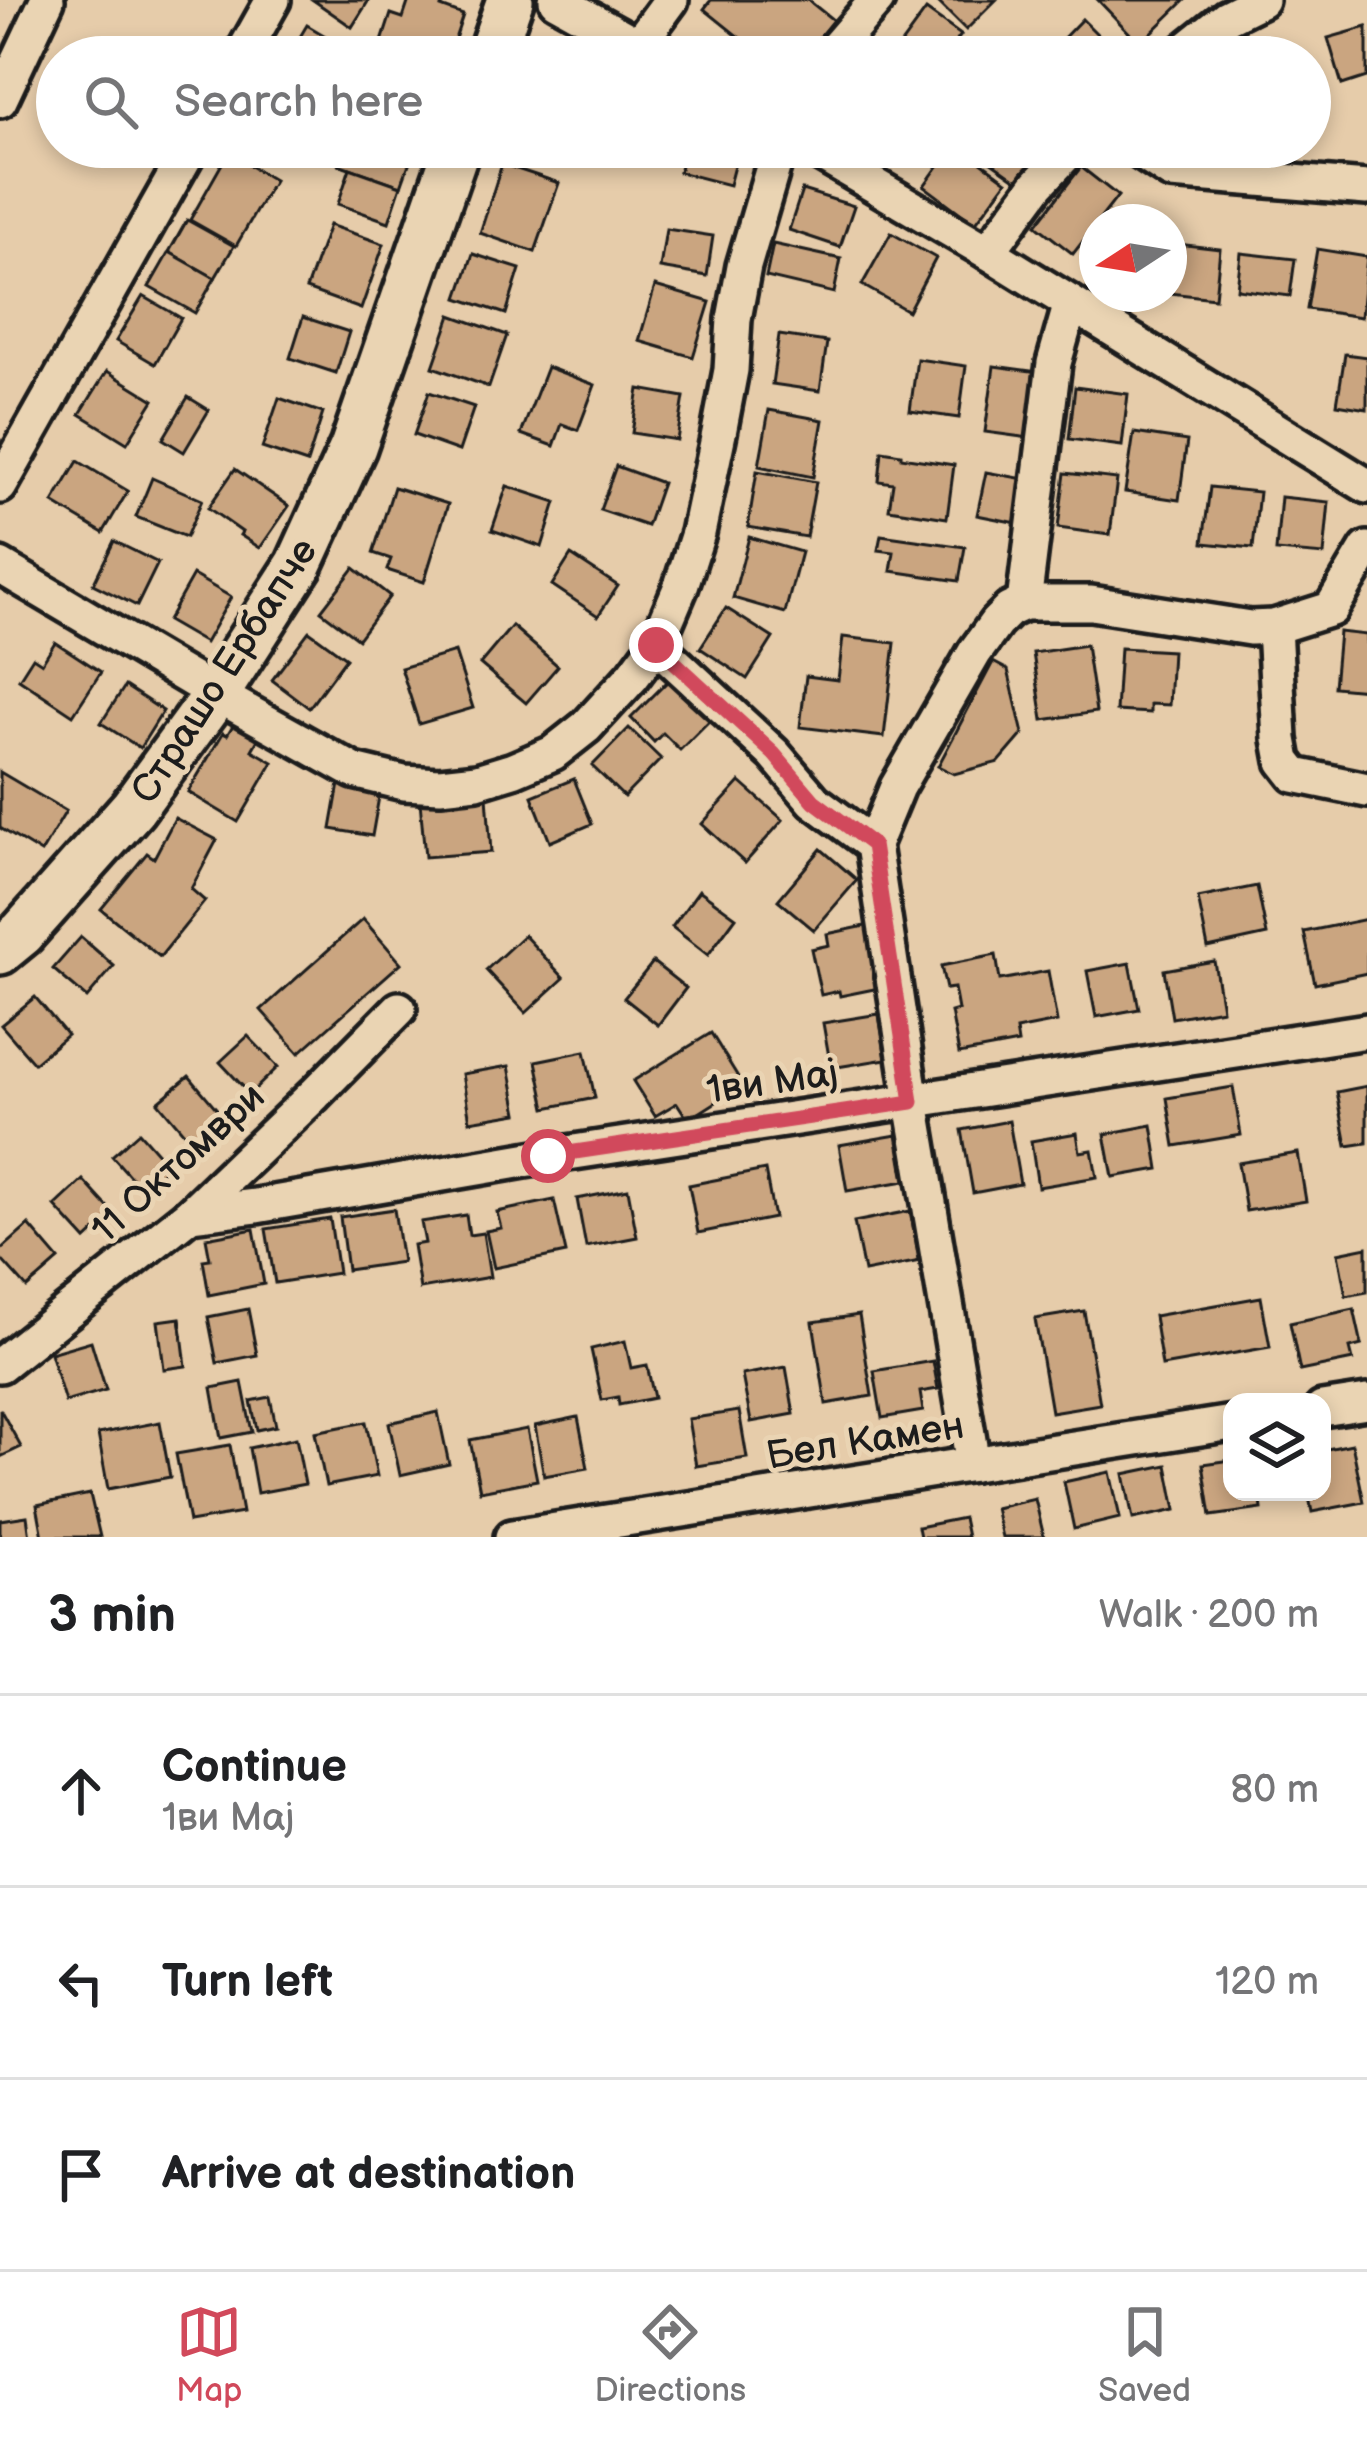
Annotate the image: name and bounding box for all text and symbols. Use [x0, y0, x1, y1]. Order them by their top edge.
search box [36, 36, 1331, 168]
icon: search [78, 69, 144, 135]
text: Search here [174, 75, 423, 130]
north arrow [1079, 204, 1187, 312]
street label: Страшо Ербапче [122, 530, 328, 813]
route end [629, 618, 683, 672]
street label: 1ви Мај [704, 1050, 841, 1115]
street label: 11 Октомври [82, 1074, 275, 1254]
route start [521, 1129, 575, 1183]
map controls [1223, 1393, 1331, 1501]
button: layers [1223, 1393, 1331, 1501]
street label: Бел Камен [763, 1403, 967, 1480]
text: 3 min [48, 1585, 176, 1646]
text: Walk · 200 m [1099, 1592, 1319, 1639]
text: Continue [162, 1740, 347, 1795]
icon: ahead [48, 1758, 114, 1824]
text: 80 m [1231, 1767, 1319, 1814]
text: 1ви Мај [162, 1795, 294, 1842]
icon: left [48, 1950, 114, 2016]
text: Turn left [162, 1955, 333, 2010]
text: 120 m [1215, 1959, 1319, 2006]
icon: arrive [48, 2142, 114, 2208]
text: Arrive at destination [162, 2147, 575, 2202]
tab: Map [176, 2299, 242, 2411]
tab: Directions [595, 2299, 746, 2411]
tab: Saved [1098, 2299, 1191, 2411]

